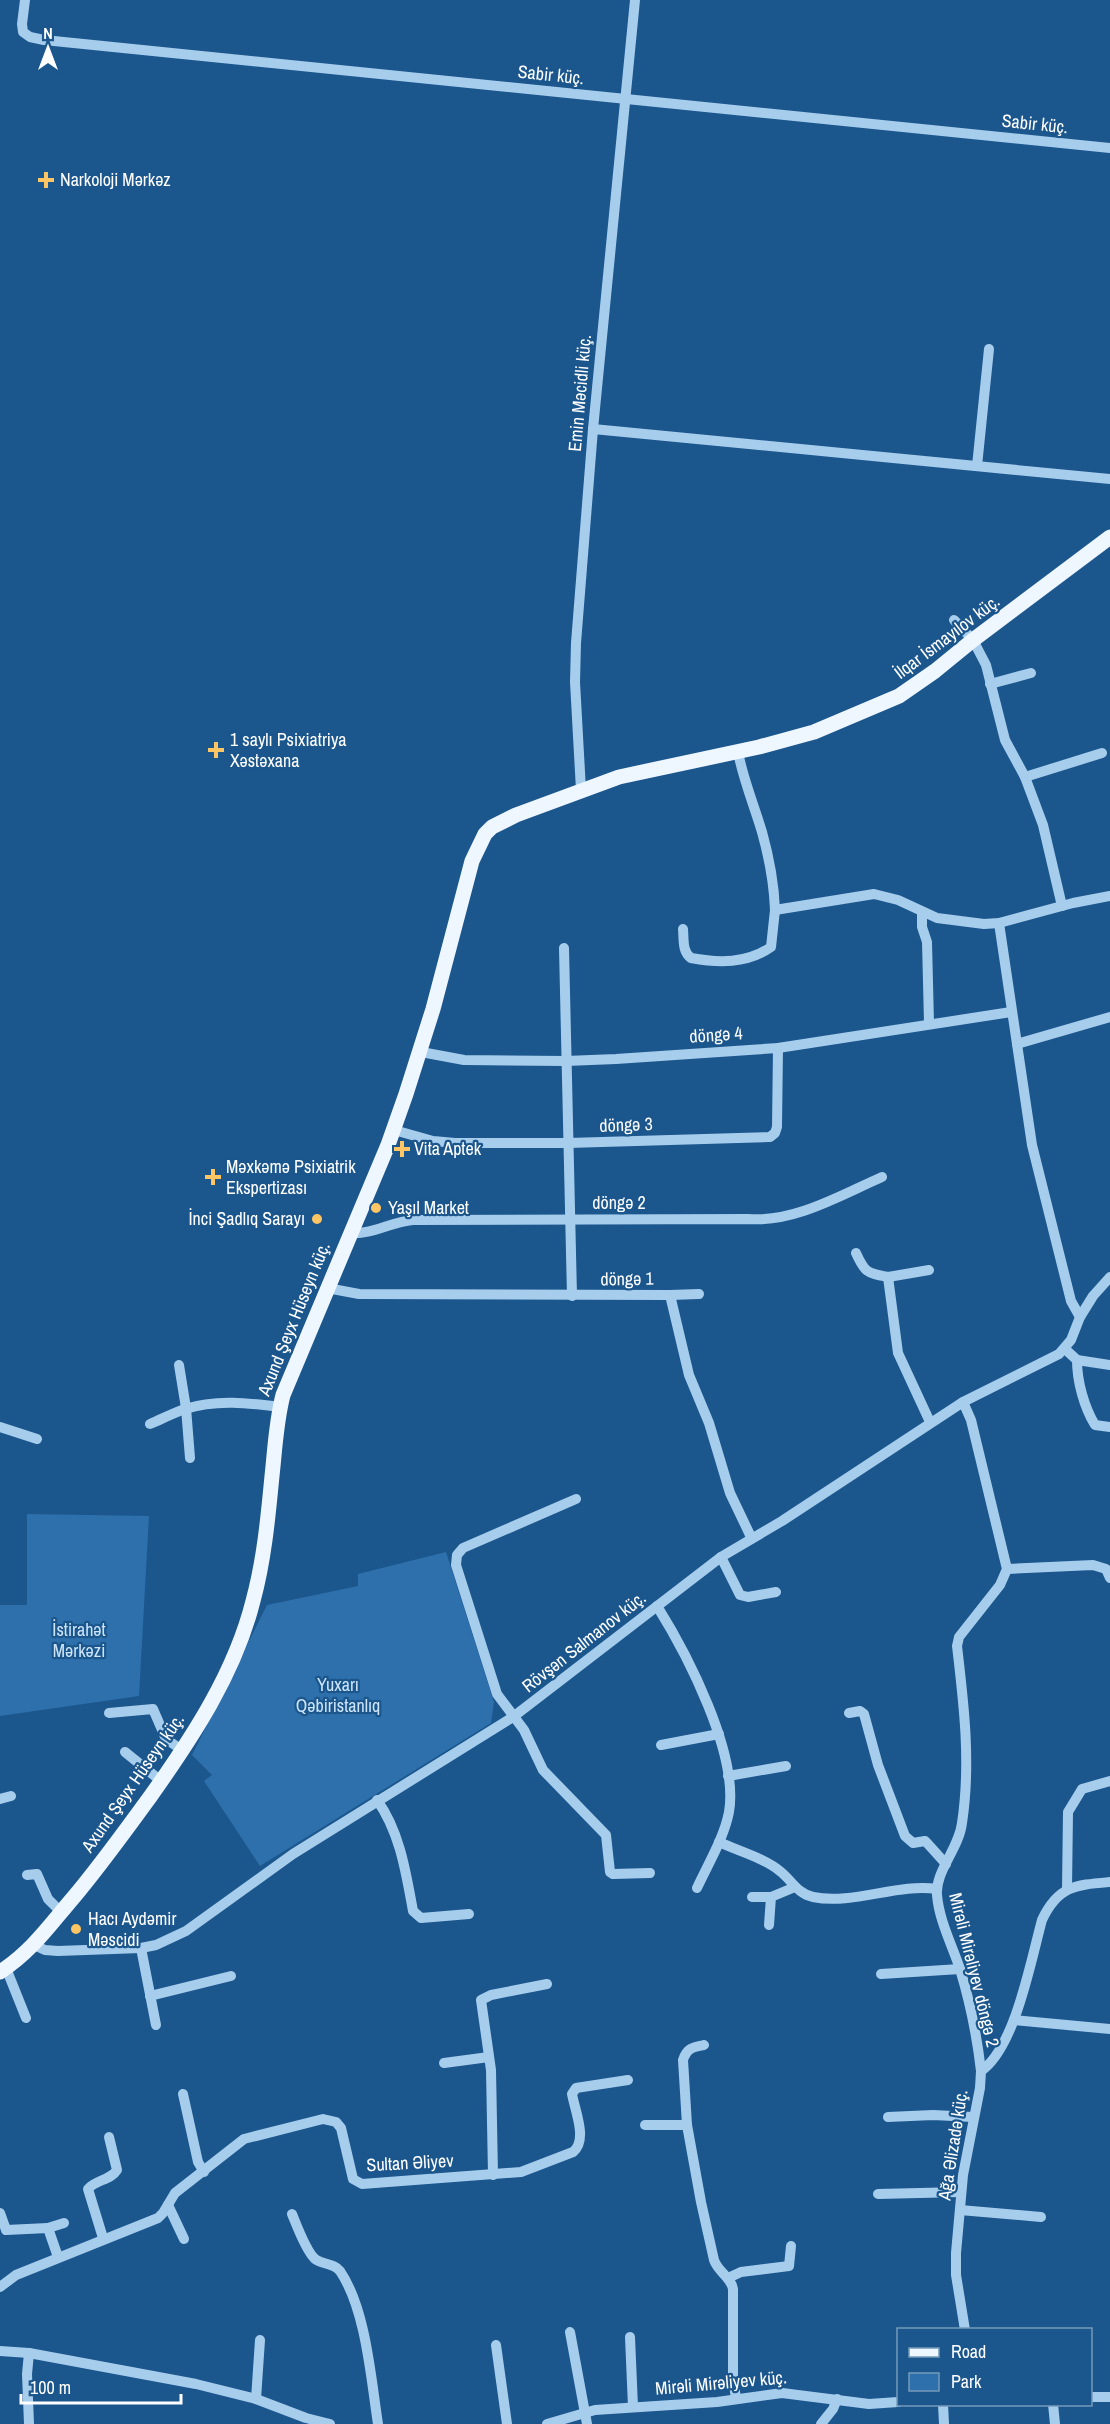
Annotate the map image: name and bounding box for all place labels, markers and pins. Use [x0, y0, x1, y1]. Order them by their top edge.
place label: Narkoloji Mərkəz [60, 167, 171, 192]
marker: Narkoloji Mərkəz [37, 171, 55, 189]
place label: 1 saylı Psixiatriya Xəstəxana [230, 727, 347, 773]
marker: 1 saylı Psixiatriya Xəstəxana [207, 741, 225, 759]
place label: Vita Aptek [414, 1136, 482, 1161]
marker: Vita Aptek [395, 1142, 409, 1156]
place label: Məxkəmə Psixiatrik Ekspertizası [226, 1154, 356, 1200]
marker: Məxkəmə Psixiatrik Ekspertizası [204, 1168, 222, 1186]
place label: Yaşıl Market [388, 1195, 469, 1220]
marker: Yaşıl Market [369, 1201, 383, 1215]
place label: İnci Şadlıq Sarayı [188, 1206, 305, 1231]
marker: İnci Şadlıq Sarayı [310, 1212, 324, 1226]
place label: Hacı Aydəmir Məscidi [88, 1906, 176, 1952]
marker: Hacı Aydəmir Məscidi [69, 1922, 83, 1936]

